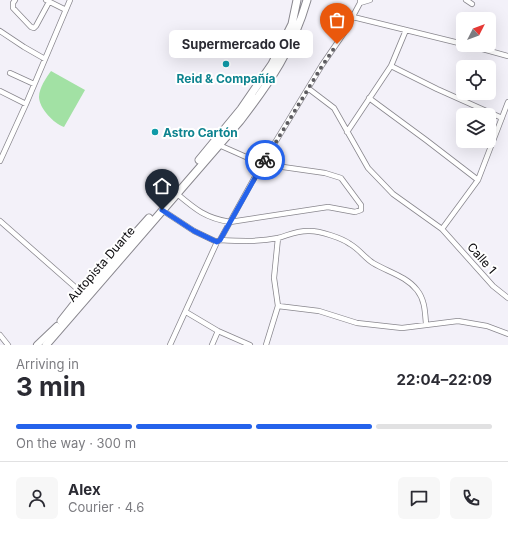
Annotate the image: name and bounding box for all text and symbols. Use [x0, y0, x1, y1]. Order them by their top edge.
pin [320, 3, 354, 44]
icon: bag [326, 9, 348, 31]
north arrow [456, 12, 496, 52]
map controls [456, 12, 496, 148]
callout: Supermercado Ole [169, 30, 313, 58]
text: Supermercado Ole [182, 36, 300, 52]
marker: Reid & Compañía [221, 59, 231, 69]
button: locate [456, 60, 496, 100]
place label: Reid & Compañía [177, 71, 276, 86]
button: layers [456, 108, 496, 148]
place label: Astro Cartón [163, 125, 238, 140]
marker: Astro Cartón [150, 127, 160, 137]
courier [245, 140, 285, 180]
icon: bike [254, 149, 276, 171]
pin [145, 169, 179, 210]
icon: home [151, 175, 173, 197]
street label: Autopista Duarte [64, 223, 138, 305]
street label: Calle 1 [464, 239, 500, 277]
text: Arriving in [16, 356, 79, 372]
text: 22:04–22:09 [397, 370, 492, 389]
text: 3 min [16, 371, 86, 402]
text: On the way · 300 m [16, 435, 136, 451]
button: person [16, 477, 58, 519]
button: chat [398, 477, 440, 519]
button: phone [450, 477, 492, 519]
text: Alex [68, 480, 101, 499]
text: Courier · 4.6 [68, 499, 144, 515]

